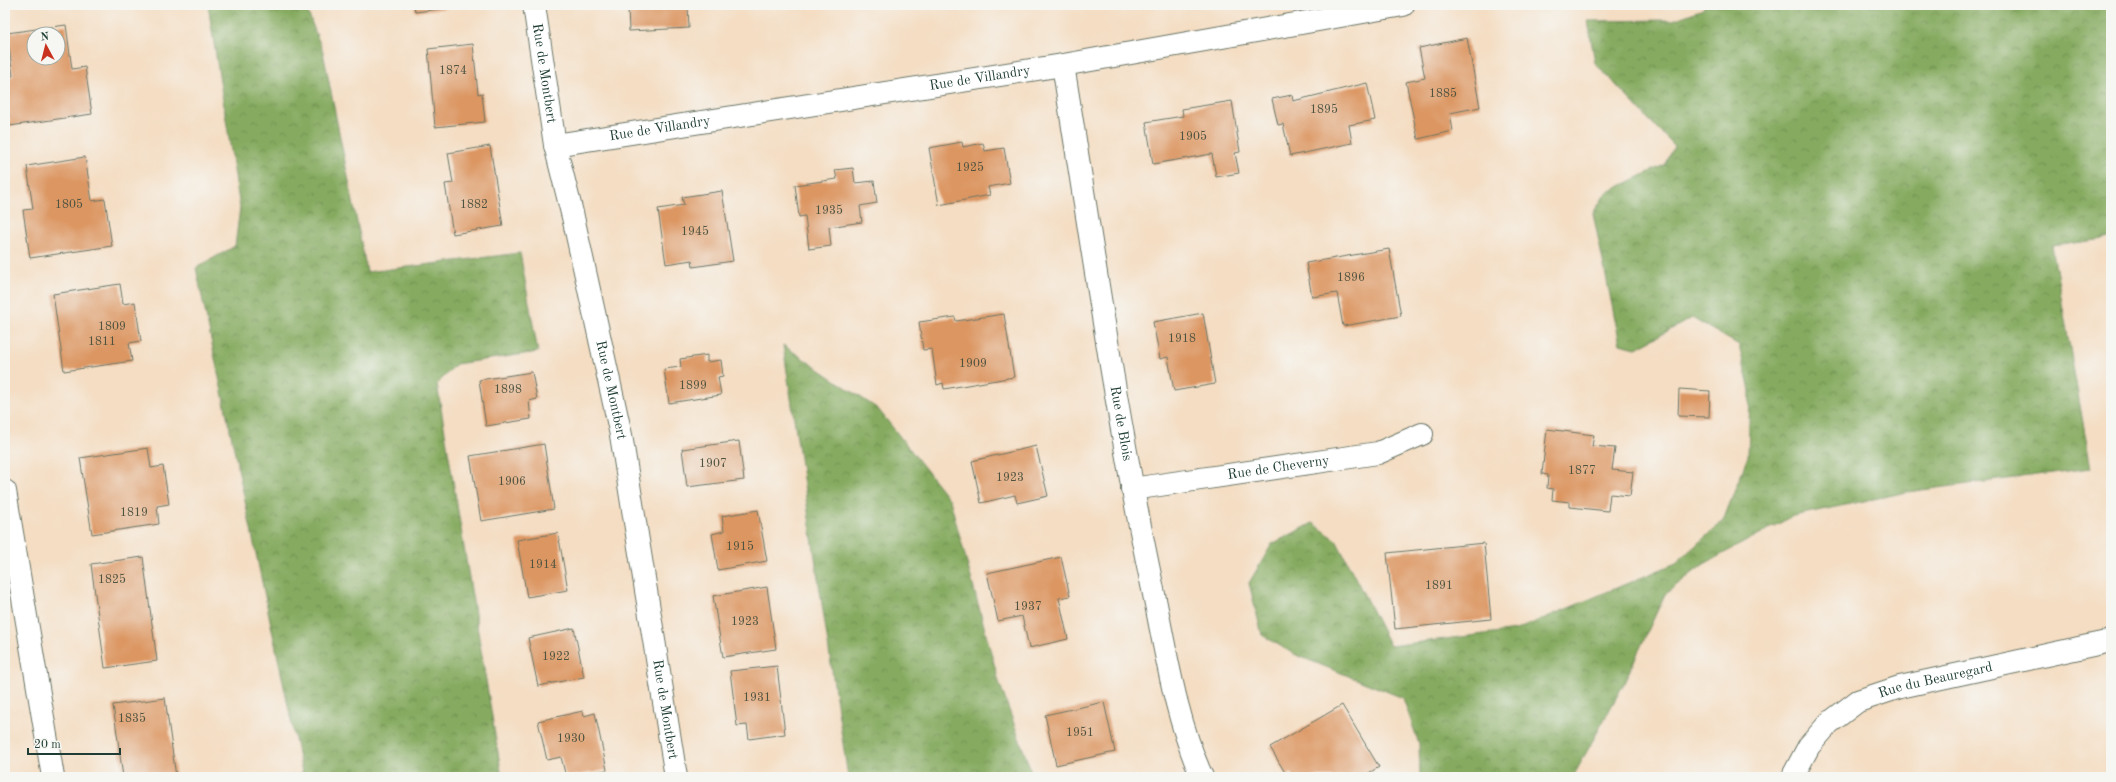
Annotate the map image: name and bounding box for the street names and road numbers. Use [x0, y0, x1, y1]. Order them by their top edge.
street label: Rue de Montbert [530, 22, 559, 124]
street label: Rue de Villandry [928, 63, 1032, 93]
street label: Rue de Villandry [608, 114, 712, 143]
street label: Rue de Montbert [593, 339, 629, 441]
street label: Rue de Blois [1108, 385, 1134, 462]
street label: Rue de Cheverny [1226, 453, 1331, 482]
street label: Rue de Montbert [650, 658, 680, 761]
street label: Rue du Beauregard [1877, 660, 1994, 701]

